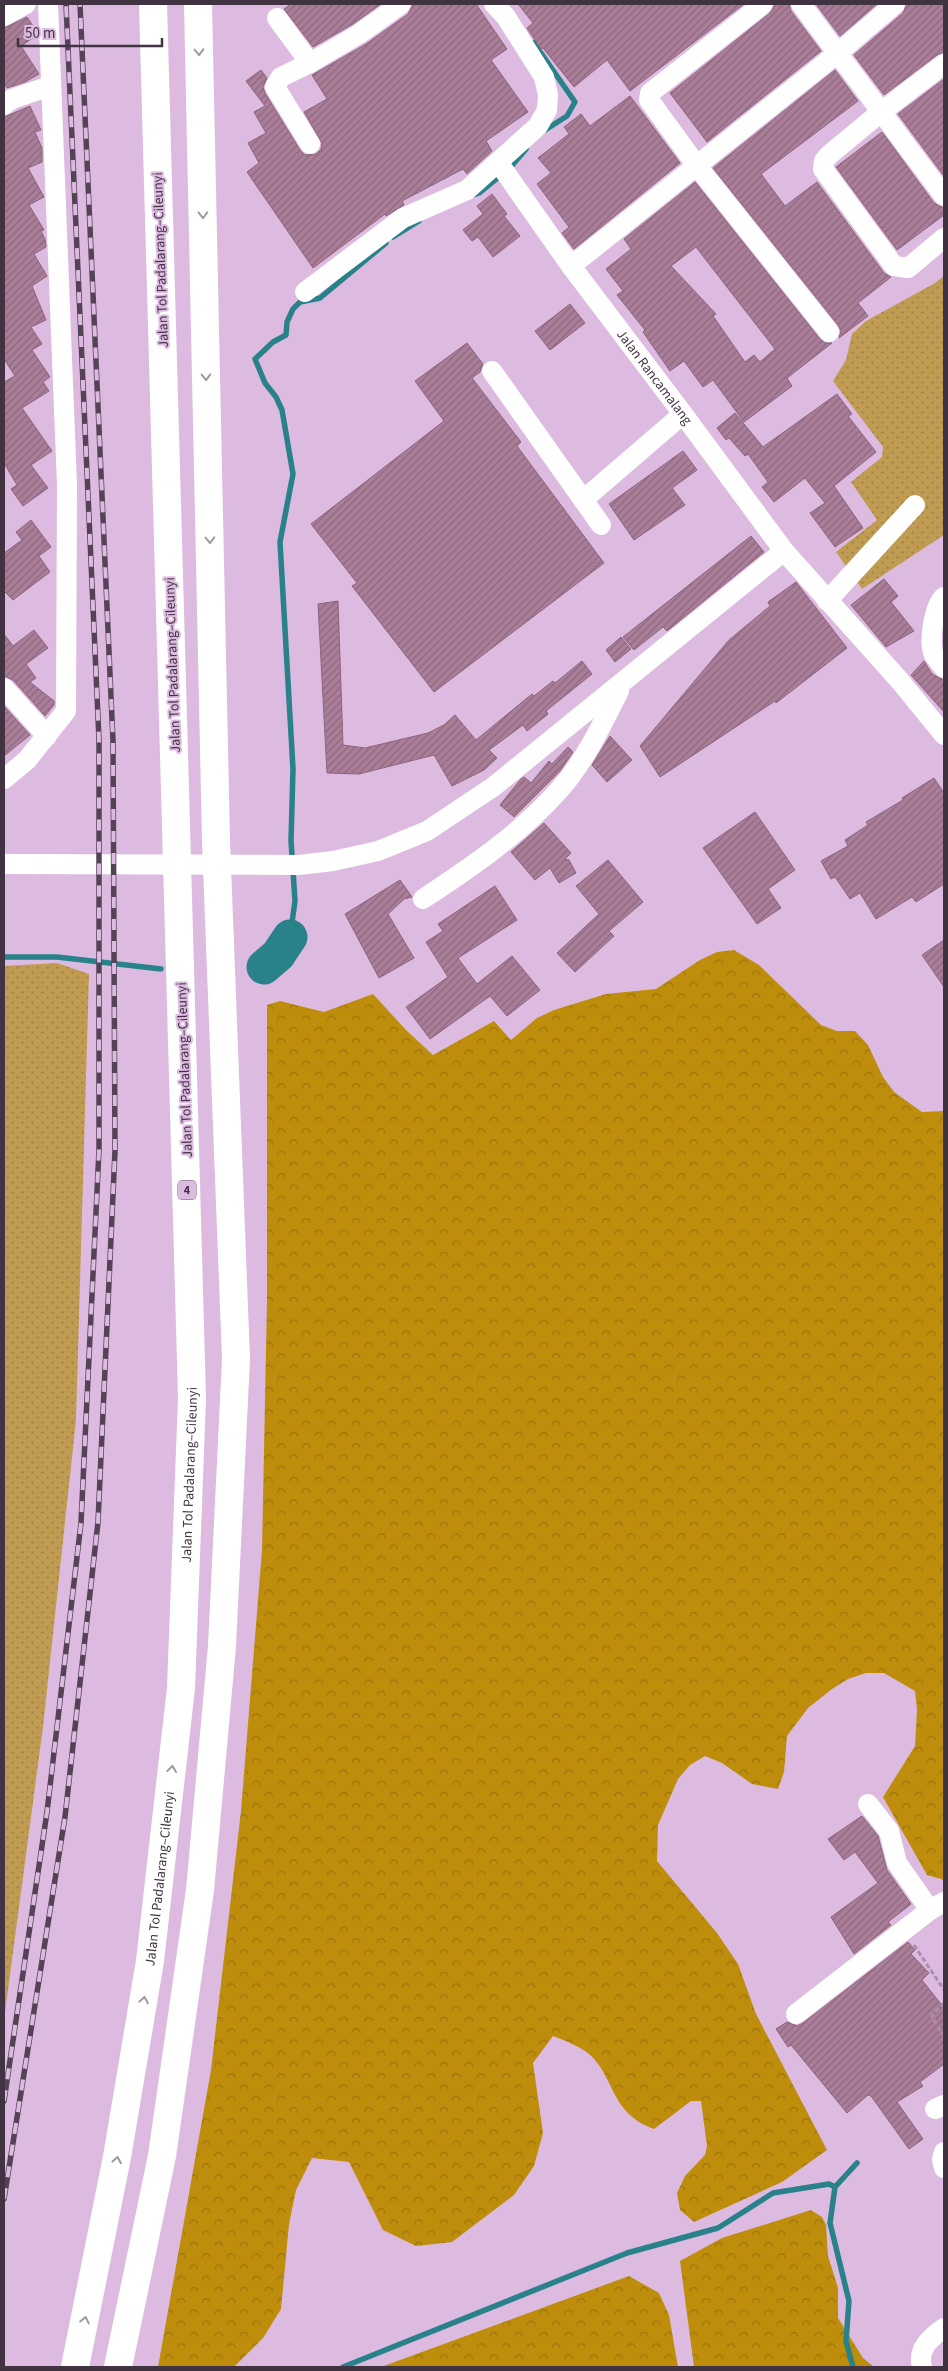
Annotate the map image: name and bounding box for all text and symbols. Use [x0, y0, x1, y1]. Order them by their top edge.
scale bar [18, 15, 161, 47]
text: 50 m [25, 23, 55, 44]
one-way arrow [194, 49, 205, 57]
street label: Jalan Tol Padalarang–Cileunyi [148, 172, 174, 348]
one-way arrow [198, 212, 208, 219]
street label: Jalan Rancamalang [611, 326, 697, 429]
one-way arrow [201, 374, 212, 382]
one-way arrow [205, 536, 215, 544]
street label: Jalan Tol Padalarang–Cileunyi [160, 577, 186, 753]
street label: Jalan Tol Padalarang–Cileunyi [172, 982, 198, 1158]
road number: 4 [178, 1180, 196, 1200]
street label: Jalan Tol Padalarang–Cileunyi [177, 1387, 203, 1563]
one-way arrow [166, 1765, 177, 1773]
street label: Jalan Tol Padalarang–Cileunyi [140, 1790, 180, 1968]
one-way arrow [138, 1995, 148, 2004]
one-way arrow [111, 2156, 121, 2164]
one-way arrow [80, 2315, 90, 2324]

